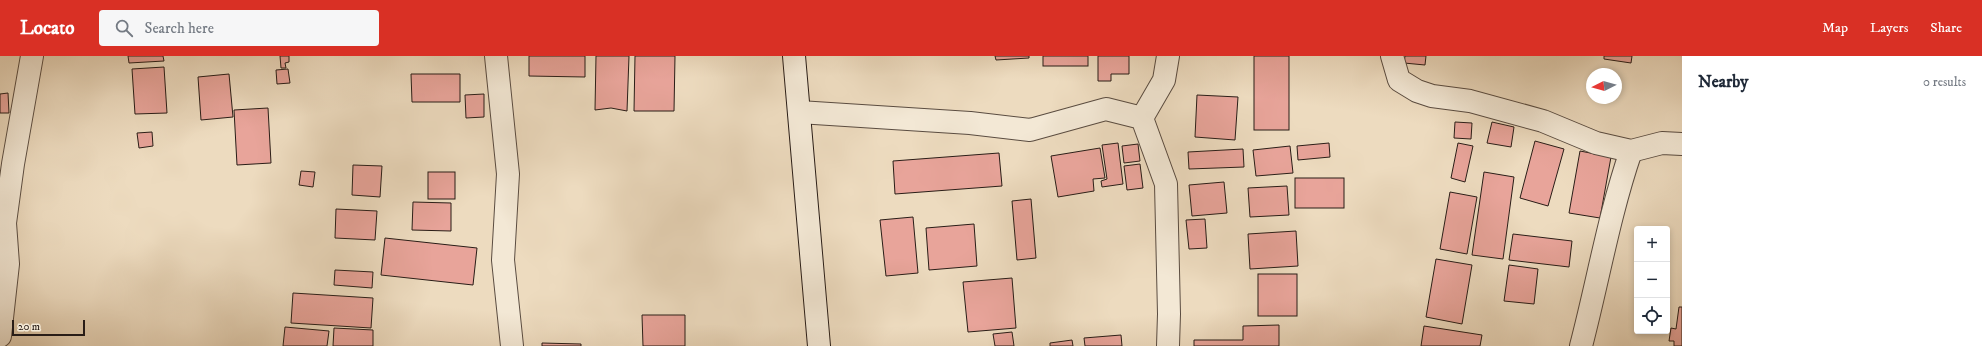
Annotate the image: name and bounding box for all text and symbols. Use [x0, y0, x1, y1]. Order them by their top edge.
search box [99, 10, 379, 46]
text: Locato [20, 17, 75, 40]
icon: search [113, 17, 135, 39]
text: Search here [145, 19, 214, 38]
text: Map [1822, 19, 1848, 37]
text: Layers [1870, 19, 1908, 37]
text: Share [1930, 19, 1962, 37]
north arrow [1586, 68, 1622, 104]
text: Nearby [1698, 71, 1748, 93]
text: 0 results [1923, 74, 1966, 90]
map controls [1634, 226, 1670, 334]
button: + [1634, 226, 1670, 262]
button: − [1634, 262, 1670, 298]
button: locate [1634, 298, 1670, 334]
scale bar [12, 318, 85, 337]
text: 20 m [18, 320, 40, 334]

